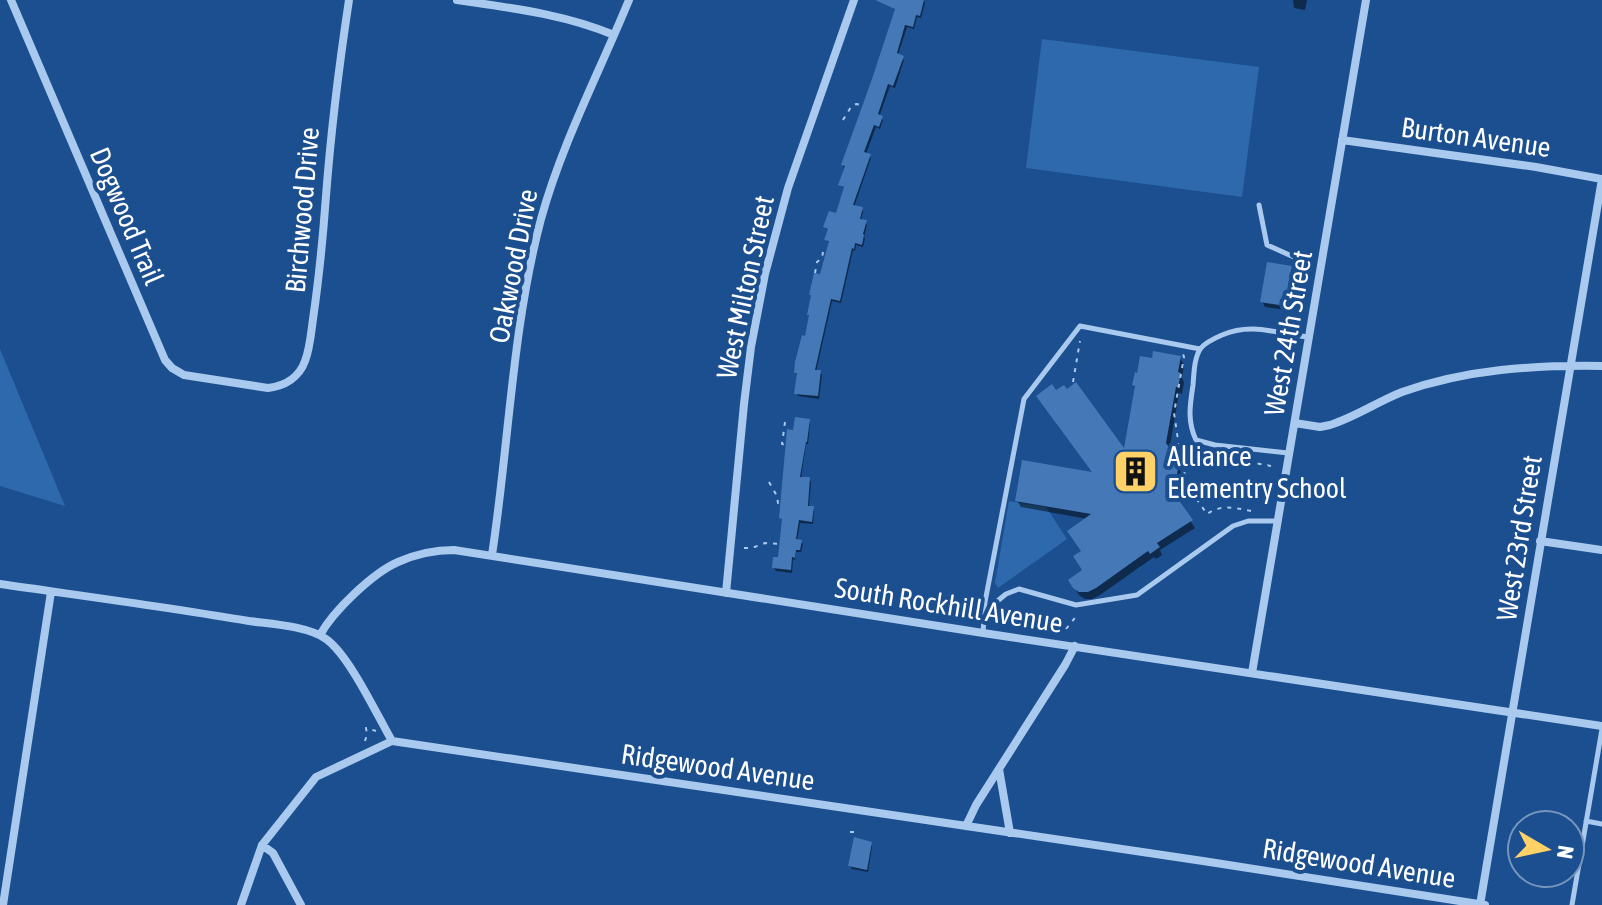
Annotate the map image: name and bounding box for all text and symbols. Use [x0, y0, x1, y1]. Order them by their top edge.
street label: Burton Avenue [1399, 111, 1553, 163]
street label: Birchwood Drive [279, 126, 325, 294]
street label: Dogwood Trail [84, 143, 170, 290]
street label: Oakwood Drive [482, 186, 544, 346]
street label: West Milton Street [710, 193, 780, 381]
street label: West 24th Street [1258, 248, 1318, 418]
place label: Alliance Elementry School [1167, 440, 1347, 504]
building icon: Alliance Elementry School [1112, 448, 1160, 496]
street label: West 23rd Street [1490, 453, 1548, 623]
street label: South Rockhill Avenue [833, 571, 1065, 639]
street label: Ridgewood Avenue [619, 738, 817, 796]
north arrow [1506, 809, 1586, 889]
street label: Ridgewood Avenue [1260, 832, 1458, 894]
text: N [1552, 844, 1580, 861]

